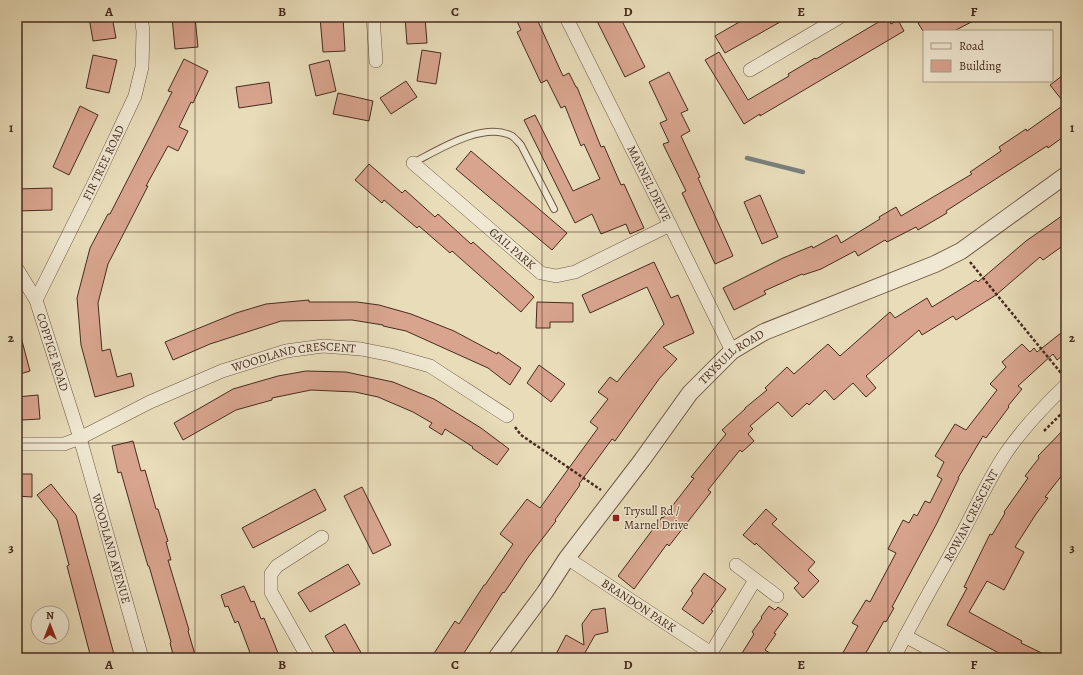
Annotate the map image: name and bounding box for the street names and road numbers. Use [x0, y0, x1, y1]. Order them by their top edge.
street label: FIR TREE ROAD [79, 122, 128, 203]
street label: MARNEL DRIVE [623, 143, 675, 224]
street label: GAIL PARK [486, 224, 539, 273]
street label: COPPICE ROAD [33, 311, 73, 393]
street label: TRYSULL ROAD [695, 326, 767, 388]
street label: WOODLAND CRESCENT [229, 338, 357, 376]
street label: ROWAN CRESCENT [940, 466, 1002, 564]
street label: WOODLAND AVENUE [88, 491, 134, 605]
street label: BRANDON PARK [598, 575, 680, 636]

